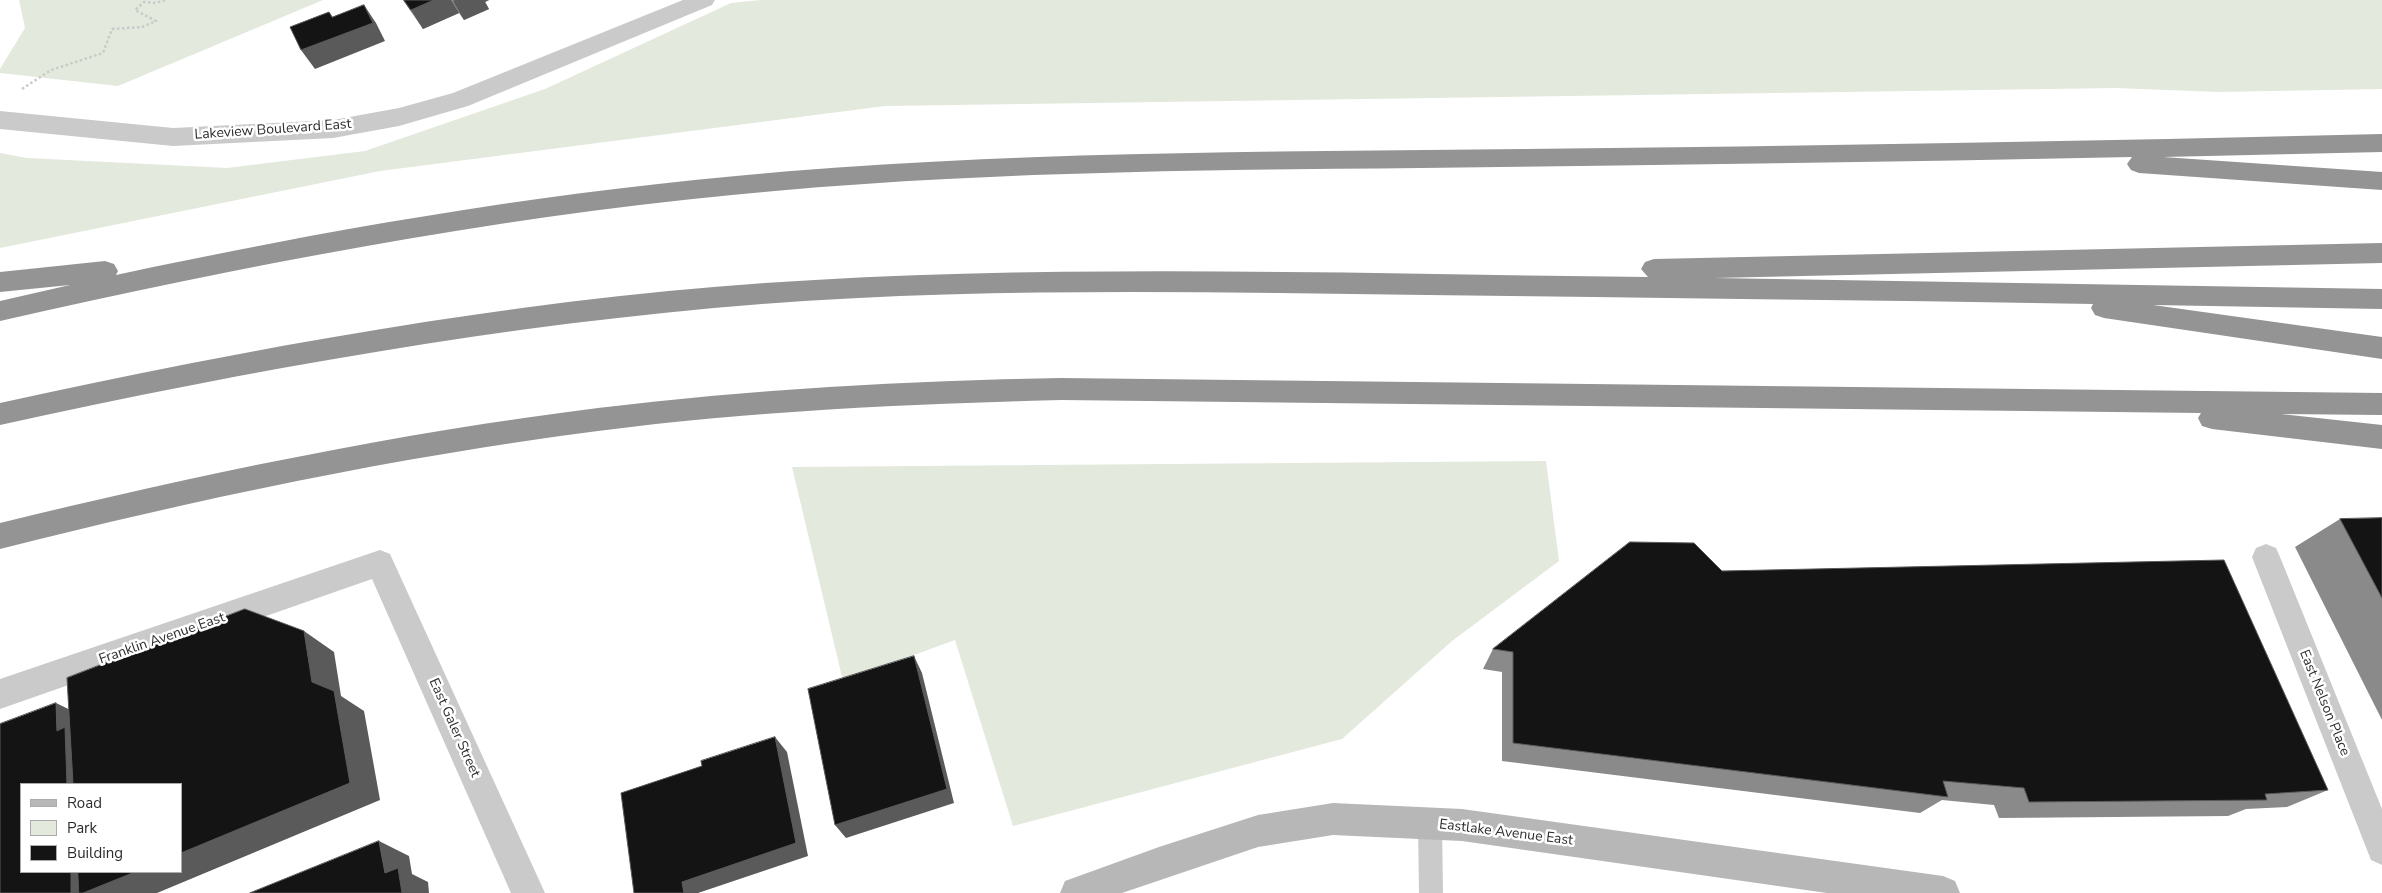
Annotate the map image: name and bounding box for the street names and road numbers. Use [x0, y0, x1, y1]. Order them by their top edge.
street label: Lakeview Boulevard East [194, 116, 352, 144]
street label: Franklin Avenue East [97, 610, 227, 668]
street label: East Nelson Place [2295, 648, 2353, 758]
street label: East Galer Street [425, 676, 483, 780]
street label: Eastlake Avenue East [1438, 816, 1574, 850]

